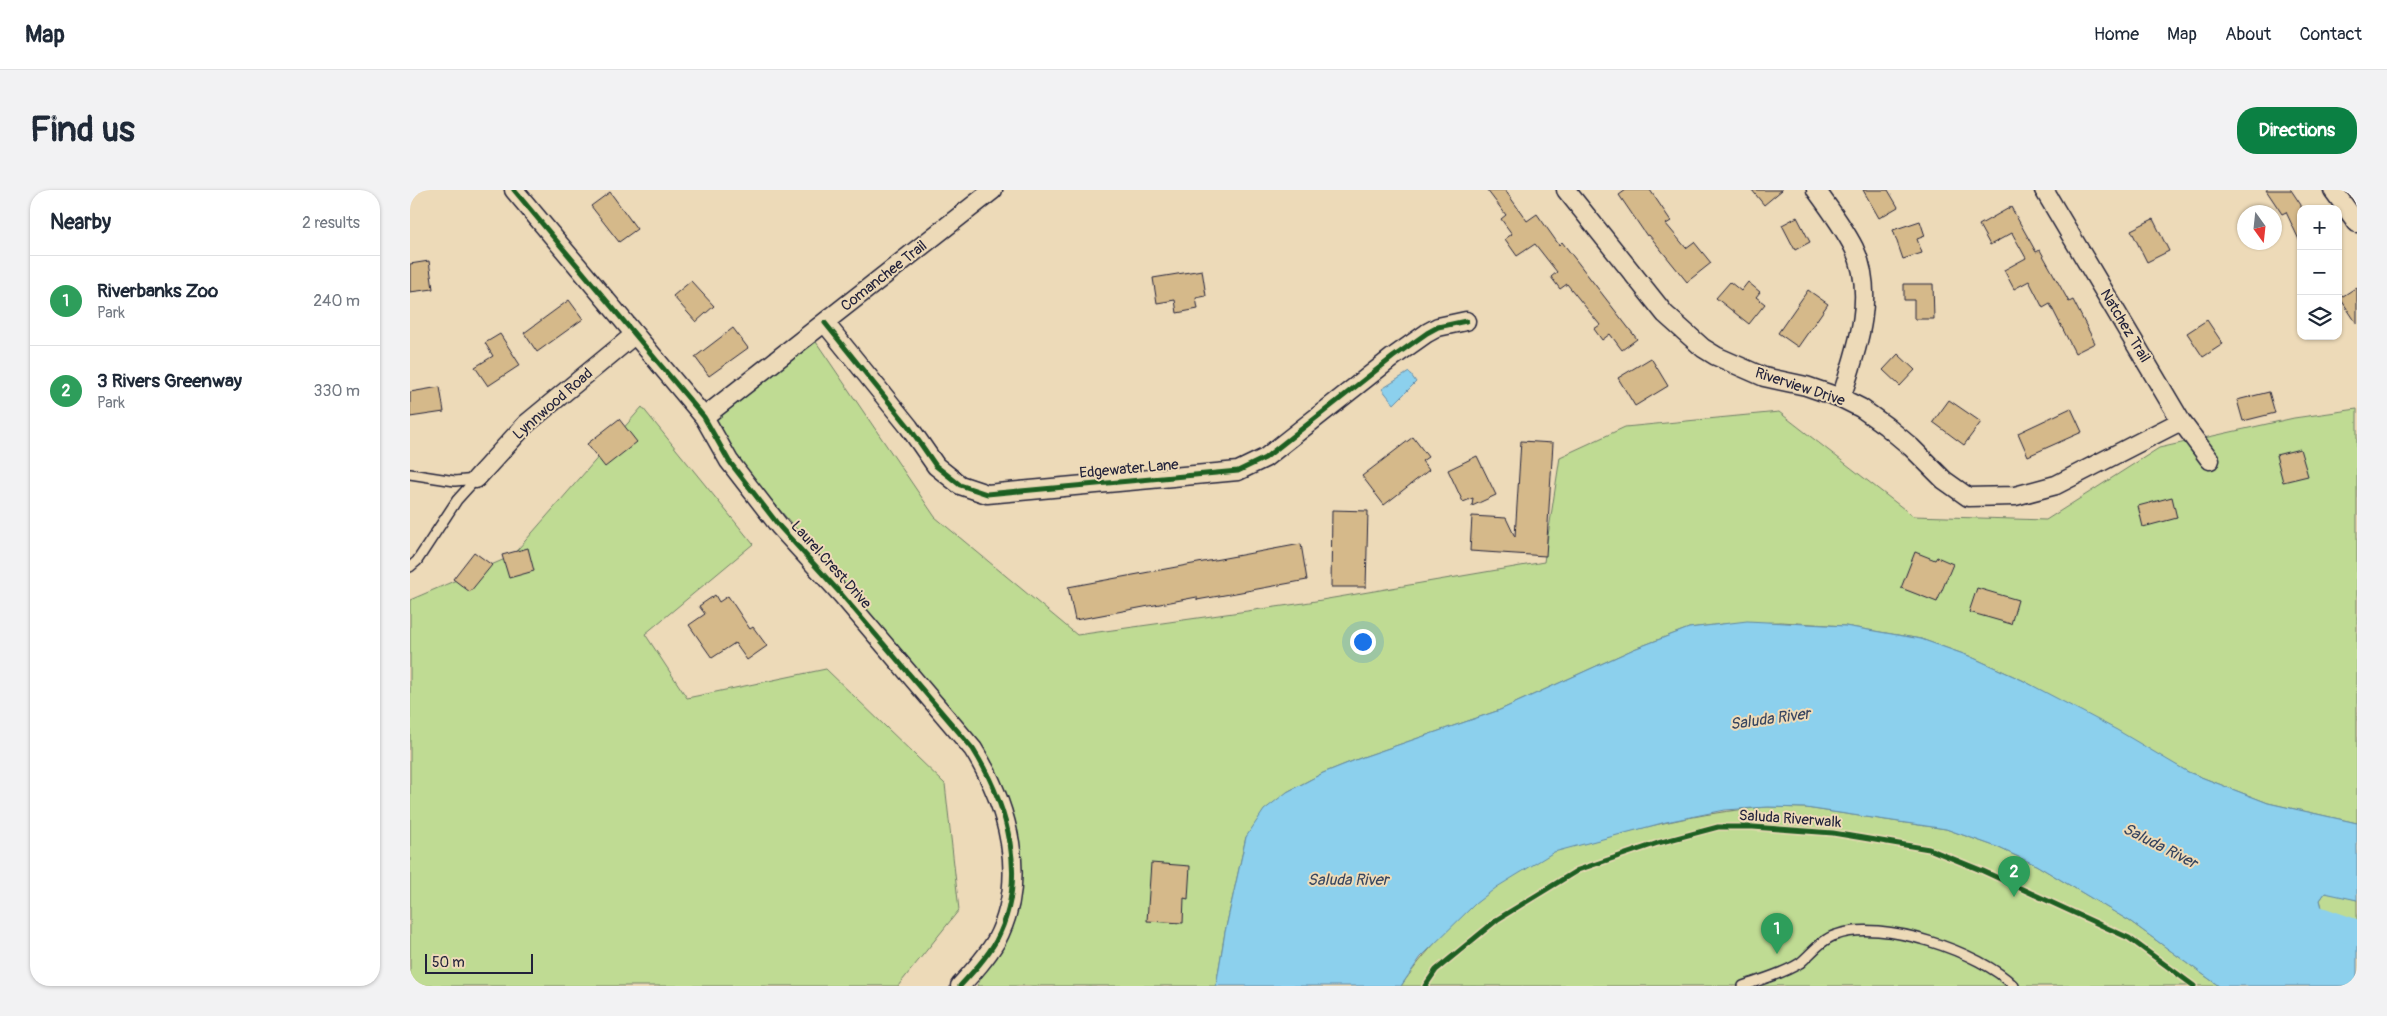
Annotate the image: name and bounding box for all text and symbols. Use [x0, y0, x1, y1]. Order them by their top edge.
text: Map [25, 20, 65, 49]
text: Home [2094, 23, 2139, 46]
text: Map [2167, 23, 2197, 46]
text: About [2225, 23, 2271, 46]
text: Contact [2299, 23, 2362, 46]
button: Directions [2237, 107, 2357, 154]
text: Find us [30, 108, 135, 152]
north arrow [2237, 205, 2282, 250]
map controls [2297, 205, 2342, 340]
button: + [2297, 205, 2342, 250]
text: Nearby [50, 209, 111, 236]
text: 2 results [302, 213, 360, 233]
street label: Comanchee Trail [837, 236, 931, 316]
button: − [2297, 250, 2342, 295]
text: Riverbanks Zoo [97, 279, 218, 303]
street label: Natchez Trail [2096, 286, 2154, 366]
text: 1 [63, 291, 69, 311]
text: 240 m [313, 291, 360, 311]
button: layers [2297, 295, 2342, 340]
text: Park [97, 303, 125, 323]
street label: Lynnwood Road [509, 364, 597, 444]
street label: Riverview Drive [1753, 364, 1848, 411]
text: 3 Rivers Greenway [97, 369, 242, 393]
text: 2 [62, 381, 70, 401]
text: 330 m [314, 381, 360, 401]
text: Park [97, 393, 125, 413]
street label: Edgewater Lane [1079, 455, 1180, 483]
street label: Laurel Crest Drive [787, 517, 876, 613]
your location [1350, 629, 1376, 655]
water label: Saluda River [1729, 703, 1814, 735]
street label: Saluda Riverwalk [1738, 806, 1843, 832]
water label: Saluda River [2119, 819, 2203, 874]
pin: 2 [1998, 856, 2030, 897]
water label: Saluda River [1308, 870, 1391, 890]
pin: 1 [1761, 913, 1793, 954]
scale bar [425, 951, 532, 974]
text: 50 m [432, 954, 465, 971]

